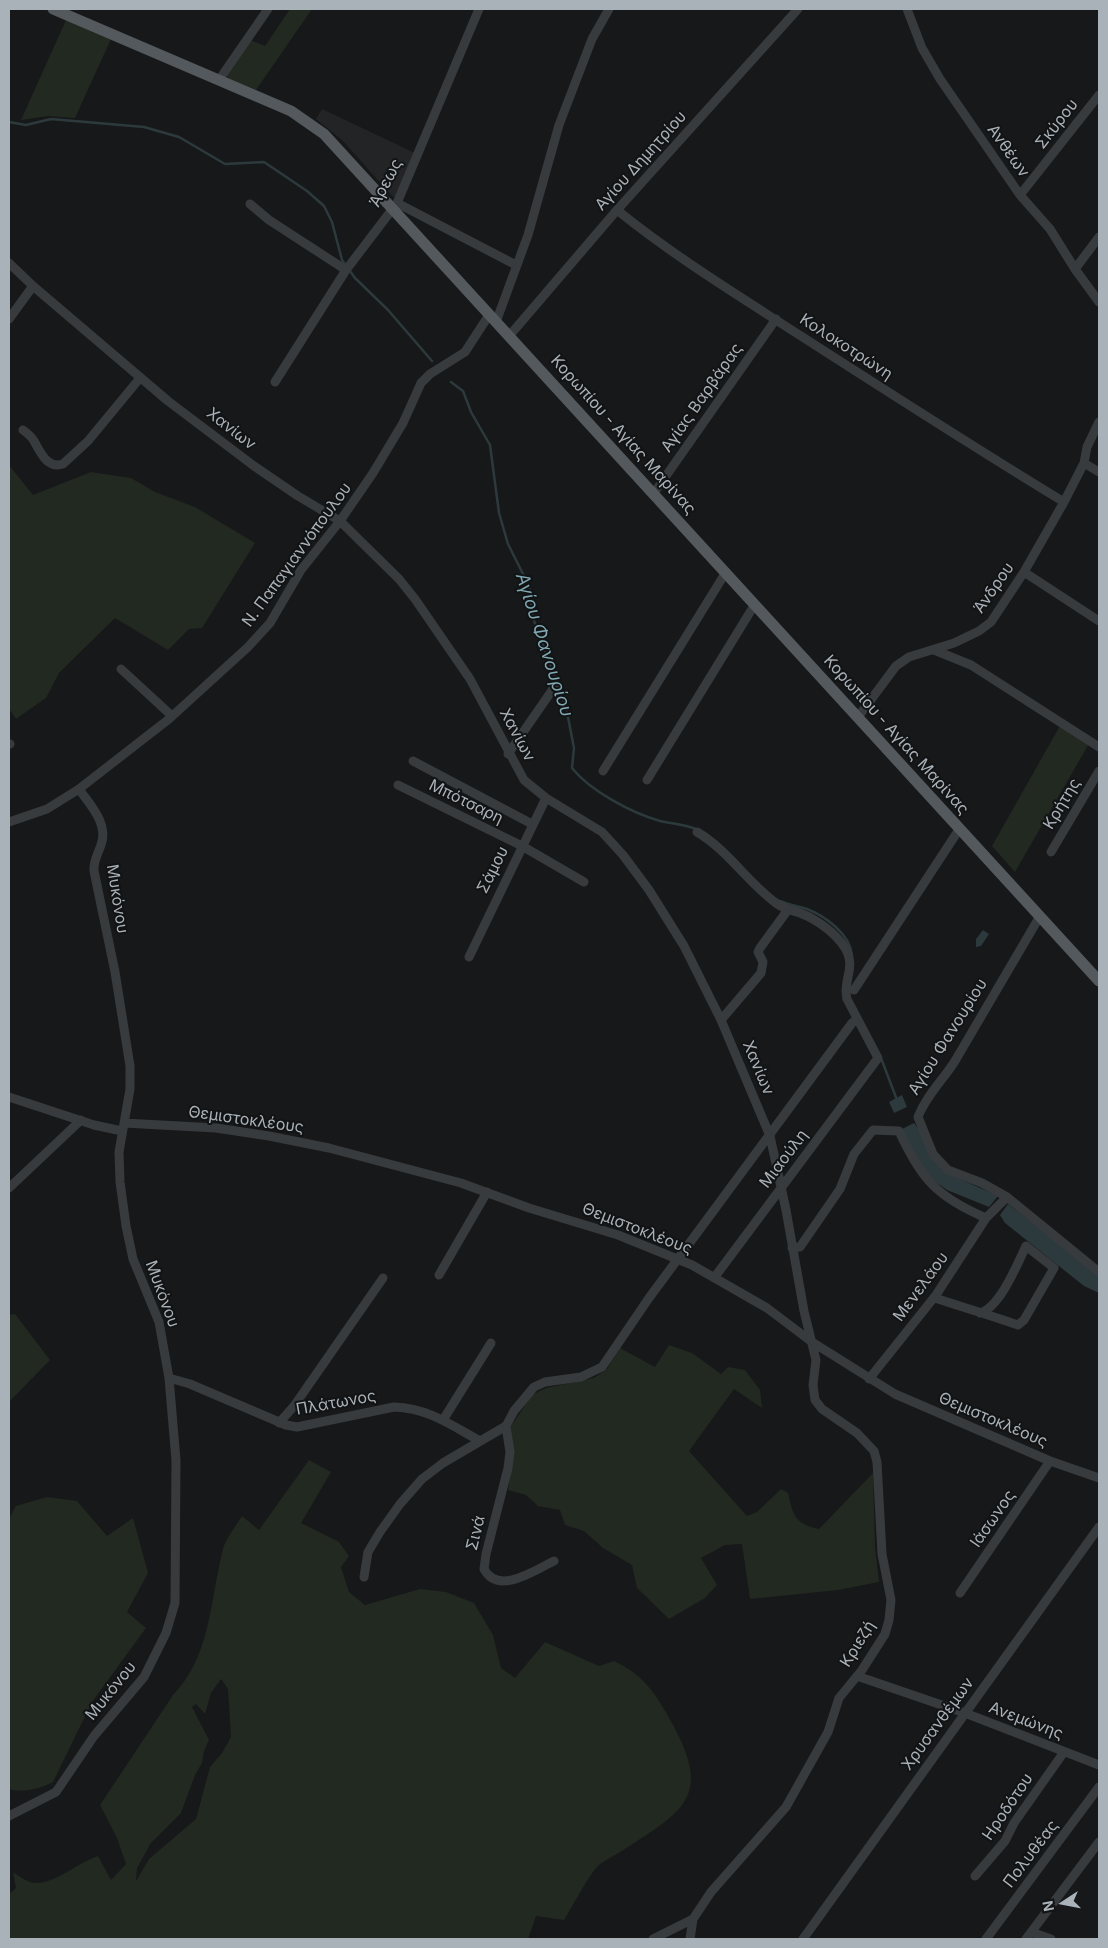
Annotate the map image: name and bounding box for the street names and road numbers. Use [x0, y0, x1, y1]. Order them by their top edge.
street label: Σκύρου [1032, 95, 1082, 153]
street label: Αγίου Δημητρίου [591, 107, 691, 215]
street label: Ανθέων [983, 121, 1033, 181]
street label: Άρεως [365, 156, 407, 210]
street label: Κολοκοτρώνη [796, 310, 896, 384]
street label: Αγίας Βαρβάρας [657, 340, 747, 456]
street label: Κορωπίου - Αγίας Μαρίνας [546, 351, 700, 519]
street label: Χανίων [203, 404, 259, 454]
street label: Ν. Παπαγιαννόπουλου [238, 479, 356, 631]
street label: Άνδρου [970, 559, 1018, 617]
street label: Κορωπίου - Αγίας Μαρίνας [819, 651, 973, 819]
street label: Χανίων [495, 705, 539, 765]
street label: Κρήτης [1039, 775, 1085, 833]
street label: Μπότσαρη [426, 776, 506, 828]
street label: Σάμου [473, 843, 513, 897]
street label: Μυκόνου [102, 863, 132, 935]
street label: Αγίου Φανουρίου [905, 975, 991, 1099]
street label: Χανίων [738, 1038, 778, 1098]
street label: Θεμιστοκλέους [187, 1102, 305, 1138]
street label: Μιαούλη [756, 1126, 812, 1192]
street label: Θεμιστοκλέους [579, 1199, 695, 1259]
street label: Μενελάου [889, 1249, 953, 1325]
street label: Μυκόνου [141, 1258, 183, 1330]
street label: Πλάτωνος [295, 1387, 377, 1419]
street label: Θεμιστοκλέους [936, 1388, 1050, 1452]
street label: Ιάσωνος [966, 1487, 1020, 1551]
street label: Σινά [462, 1514, 490, 1552]
street label: Κριεζή [836, 1617, 880, 1671]
street label: Μυκόνου [82, 1658, 140, 1724]
street label: Χρυσανθέμων [898, 1674, 978, 1774]
street label: Ανεμώνης [986, 1698, 1066, 1744]
street label: Ηροδότου [979, 1770, 1037, 1844]
street label: Πολυθέας [999, 1816, 1063, 1892]

